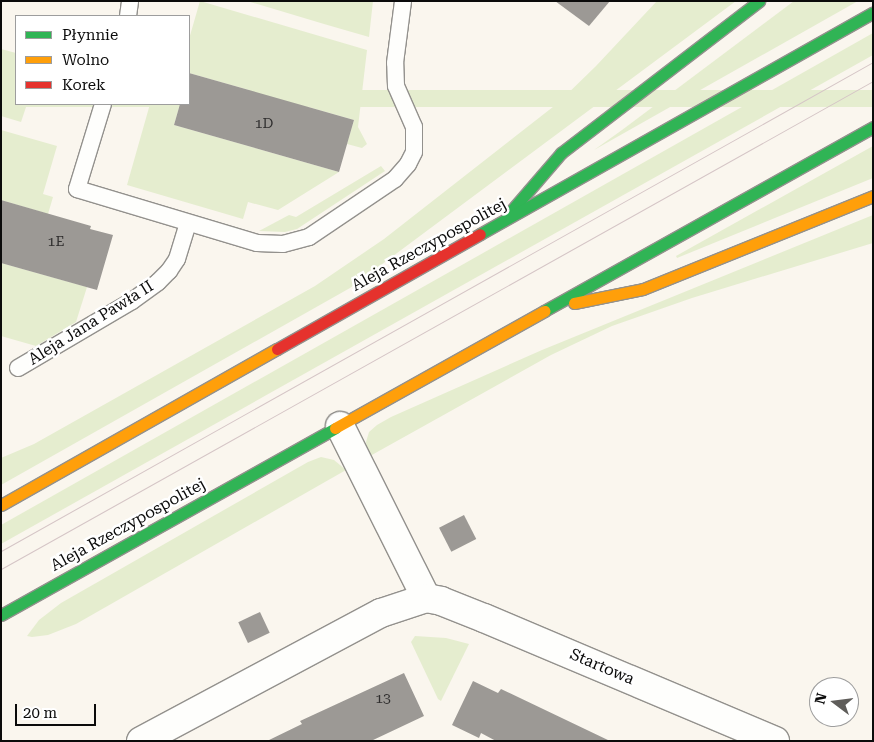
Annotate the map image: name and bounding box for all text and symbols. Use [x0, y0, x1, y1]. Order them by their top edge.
legend [15, 15, 190, 105]
text: Płynnie [62, 26, 118, 44]
text: Wolno [62, 51, 109, 69]
text: Korek [62, 76, 105, 94]
house number: 1D [255, 115, 273, 131]
street label: Aleja Rzeczypospolitej [348, 194, 510, 296]
house number: 1E [48, 233, 64, 249]
street label: Aleja Jana Pawła II [25, 277, 157, 369]
street label: Aleja Rzeczypospolitej [47, 474, 209, 576]
street label: Startowa [567, 645, 637, 689]
north arrow [809, 677, 859, 727]
house number: 13 [375, 690, 391, 706]
text: N [811, 691, 830, 706]
scale bar [18, 694, 99, 726]
text: 20 m [23, 704, 57, 722]

